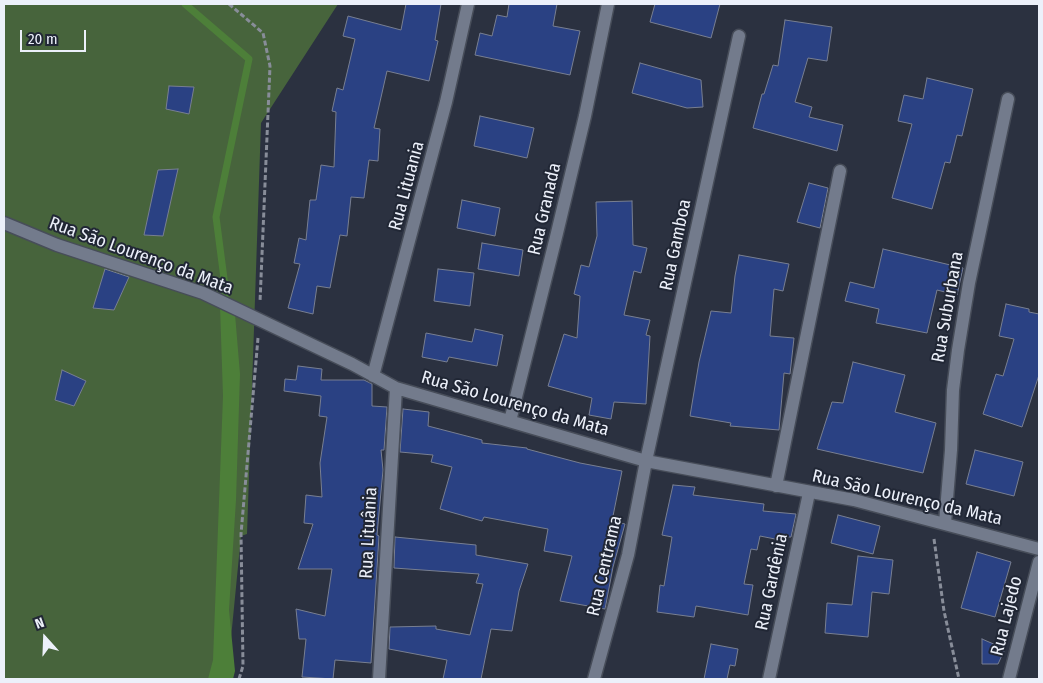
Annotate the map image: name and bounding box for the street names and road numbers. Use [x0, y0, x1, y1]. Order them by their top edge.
street label: Rua Lituania [385, 139, 429, 233]
street label: Rua Granada [524, 161, 566, 257]
street label: Rua Gamboa [656, 197, 696, 293]
street label: Rua São Lourenço da Mata [46, 213, 236, 299]
street label: Rua Suburbana [928, 250, 968, 364]
street label: Rua São Lourenço da Mata [419, 367, 611, 441]
street label: Rua São Lourenço da Mata [810, 466, 1004, 530]
street label: Rua Lituânia [356, 487, 382, 579]
street label: Rua Centrama [583, 514, 627, 618]
street label: Rua Gardênia [751, 532, 793, 632]
street label: Rua Lajedo [987, 574, 1027, 658]

